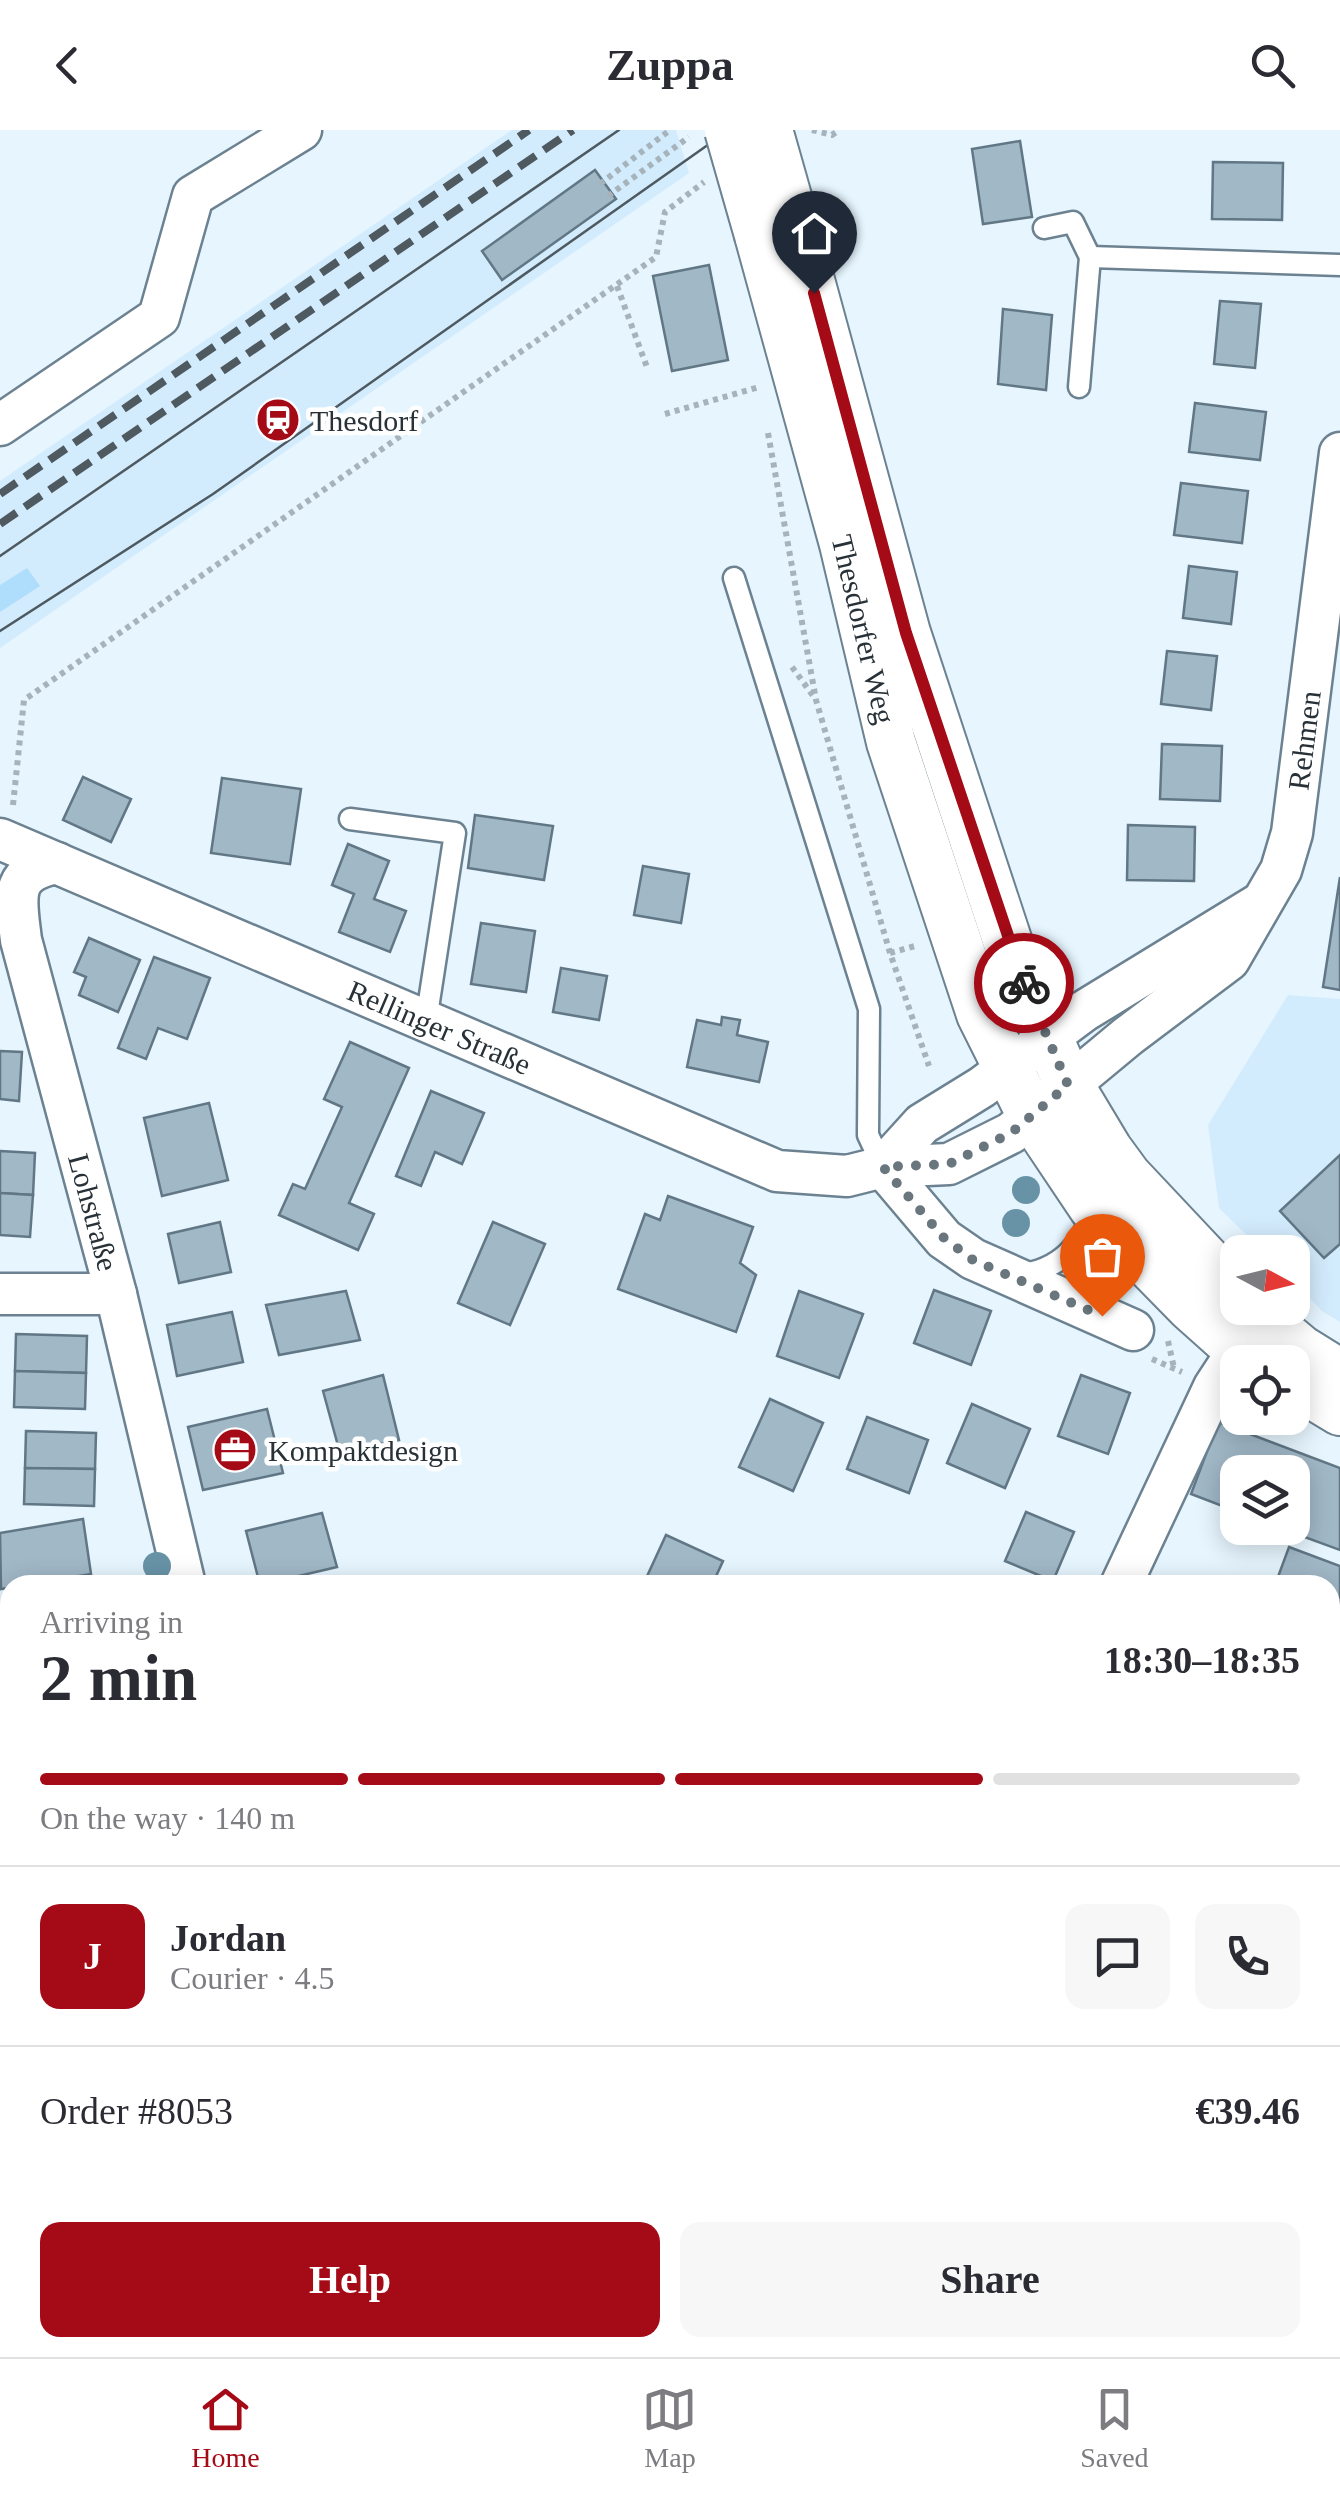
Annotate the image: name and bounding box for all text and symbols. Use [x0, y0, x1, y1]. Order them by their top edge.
icon: back [40, 38, 95, 93]
icon: search [1245, 38, 1300, 93]
text: Zuppa [606, 40, 734, 90]
pin [772, 191, 857, 294]
icon: home [787, 206, 842, 261]
station icon: Thesdorf [255, 397, 301, 443]
place label: Thesdorf [310, 404, 418, 437]
street label: Thesdorfer Weg [826, 532, 903, 727]
street label: Rehmen [1281, 689, 1326, 792]
courier [974, 933, 1074, 1033]
icon: bike [997, 956, 1052, 1011]
street label: Rellinger Straße [343, 973, 536, 1080]
street label: Lohstraße [63, 1150, 126, 1274]
pin [1060, 1214, 1145, 1317]
icon: bag [1075, 1229, 1130, 1284]
north arrow [1220, 1235, 1310, 1325]
map controls [1220, 1235, 1310, 1545]
button: locate [1220, 1345, 1310, 1435]
office icon: Kompaktdesign [212, 1427, 258, 1473]
place label: Kompaktdesign [268, 1434, 458, 1467]
button: layers [1220, 1455, 1310, 1545]
text: Arriving in [40, 1604, 183, 1640]
text: 18:30–18:35 [1104, 1639, 1300, 1681]
text: 2 min [40, 1642, 197, 1714]
text: On the way · 140 m [40, 1800, 295, 1836]
button: chat [1065, 1904, 1170, 2009]
button: phone [1195, 1904, 1300, 2009]
text: Jordan [170, 1917, 286, 1959]
text: J [83, 1935, 102, 1977]
text: Courier · 4.5 [170, 1960, 334, 1996]
text: Order #8053 [40, 2090, 233, 2132]
text: €39.46 [1196, 2090, 1300, 2132]
button: Help [40, 2222, 660, 2337]
button: Share [680, 2222, 1300, 2337]
tab: Home [191, 2382, 260, 2474]
tab: Map [642, 2382, 697, 2474]
tab: Saved [1080, 2382, 1149, 2474]

